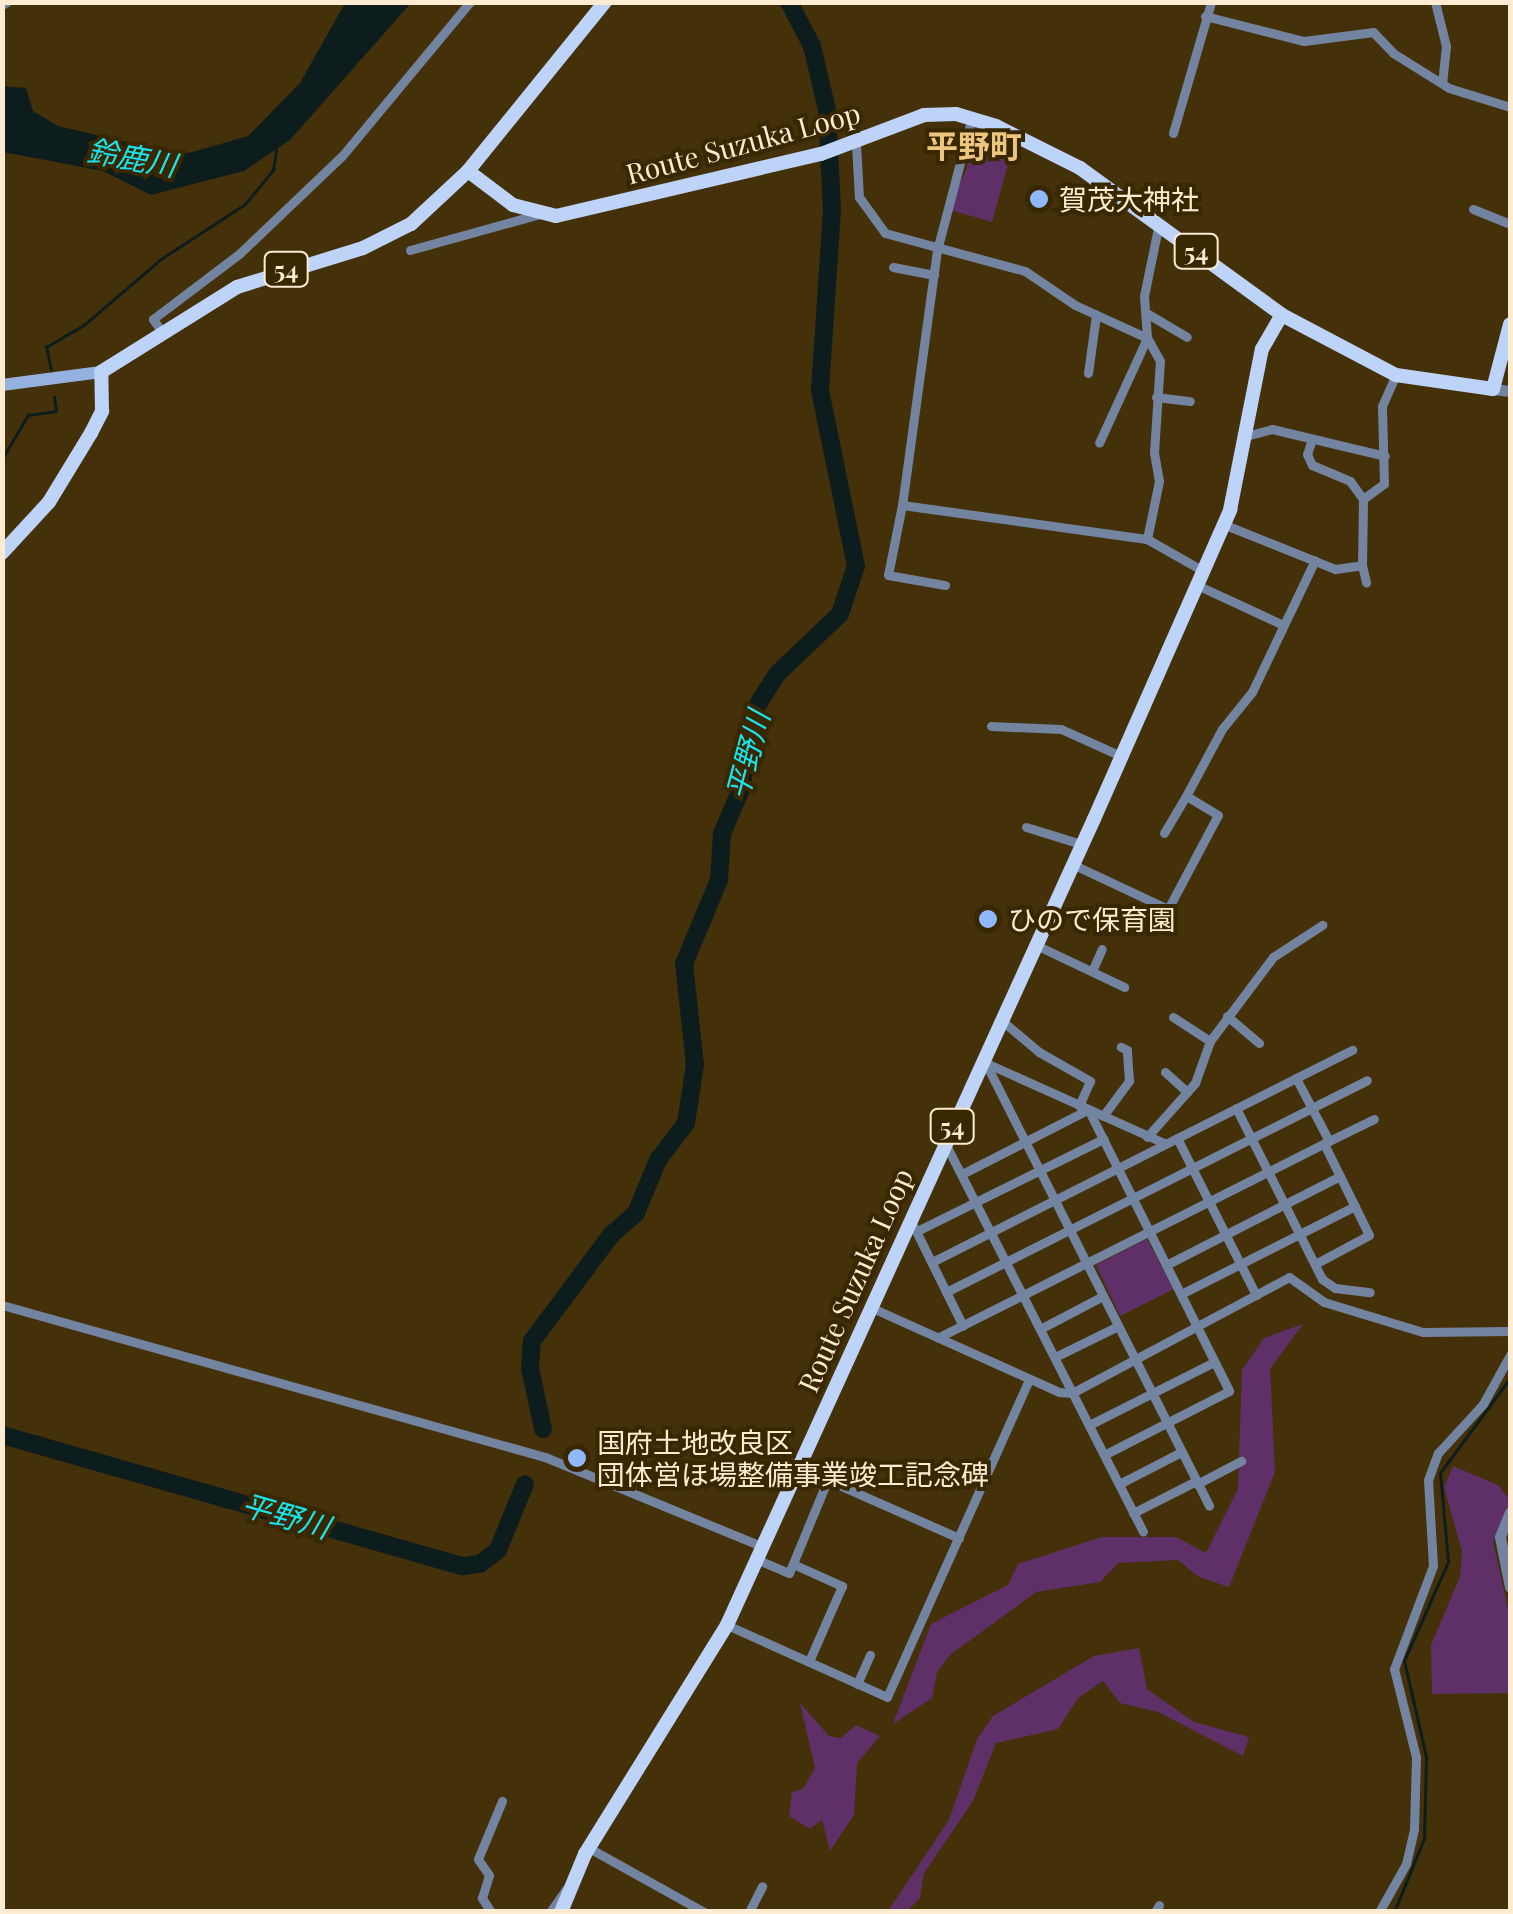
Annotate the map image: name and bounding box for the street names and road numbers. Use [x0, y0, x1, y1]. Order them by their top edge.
street label: Route Suzuka Loop [622, 96, 864, 190]
road number: 54 [1174, 231, 1218, 271]
road number: 54 [264, 249, 308, 289]
road number: 54 [930, 1106, 974, 1146]
street label: Route Suzuka Loop [791, 1163, 919, 1397]

